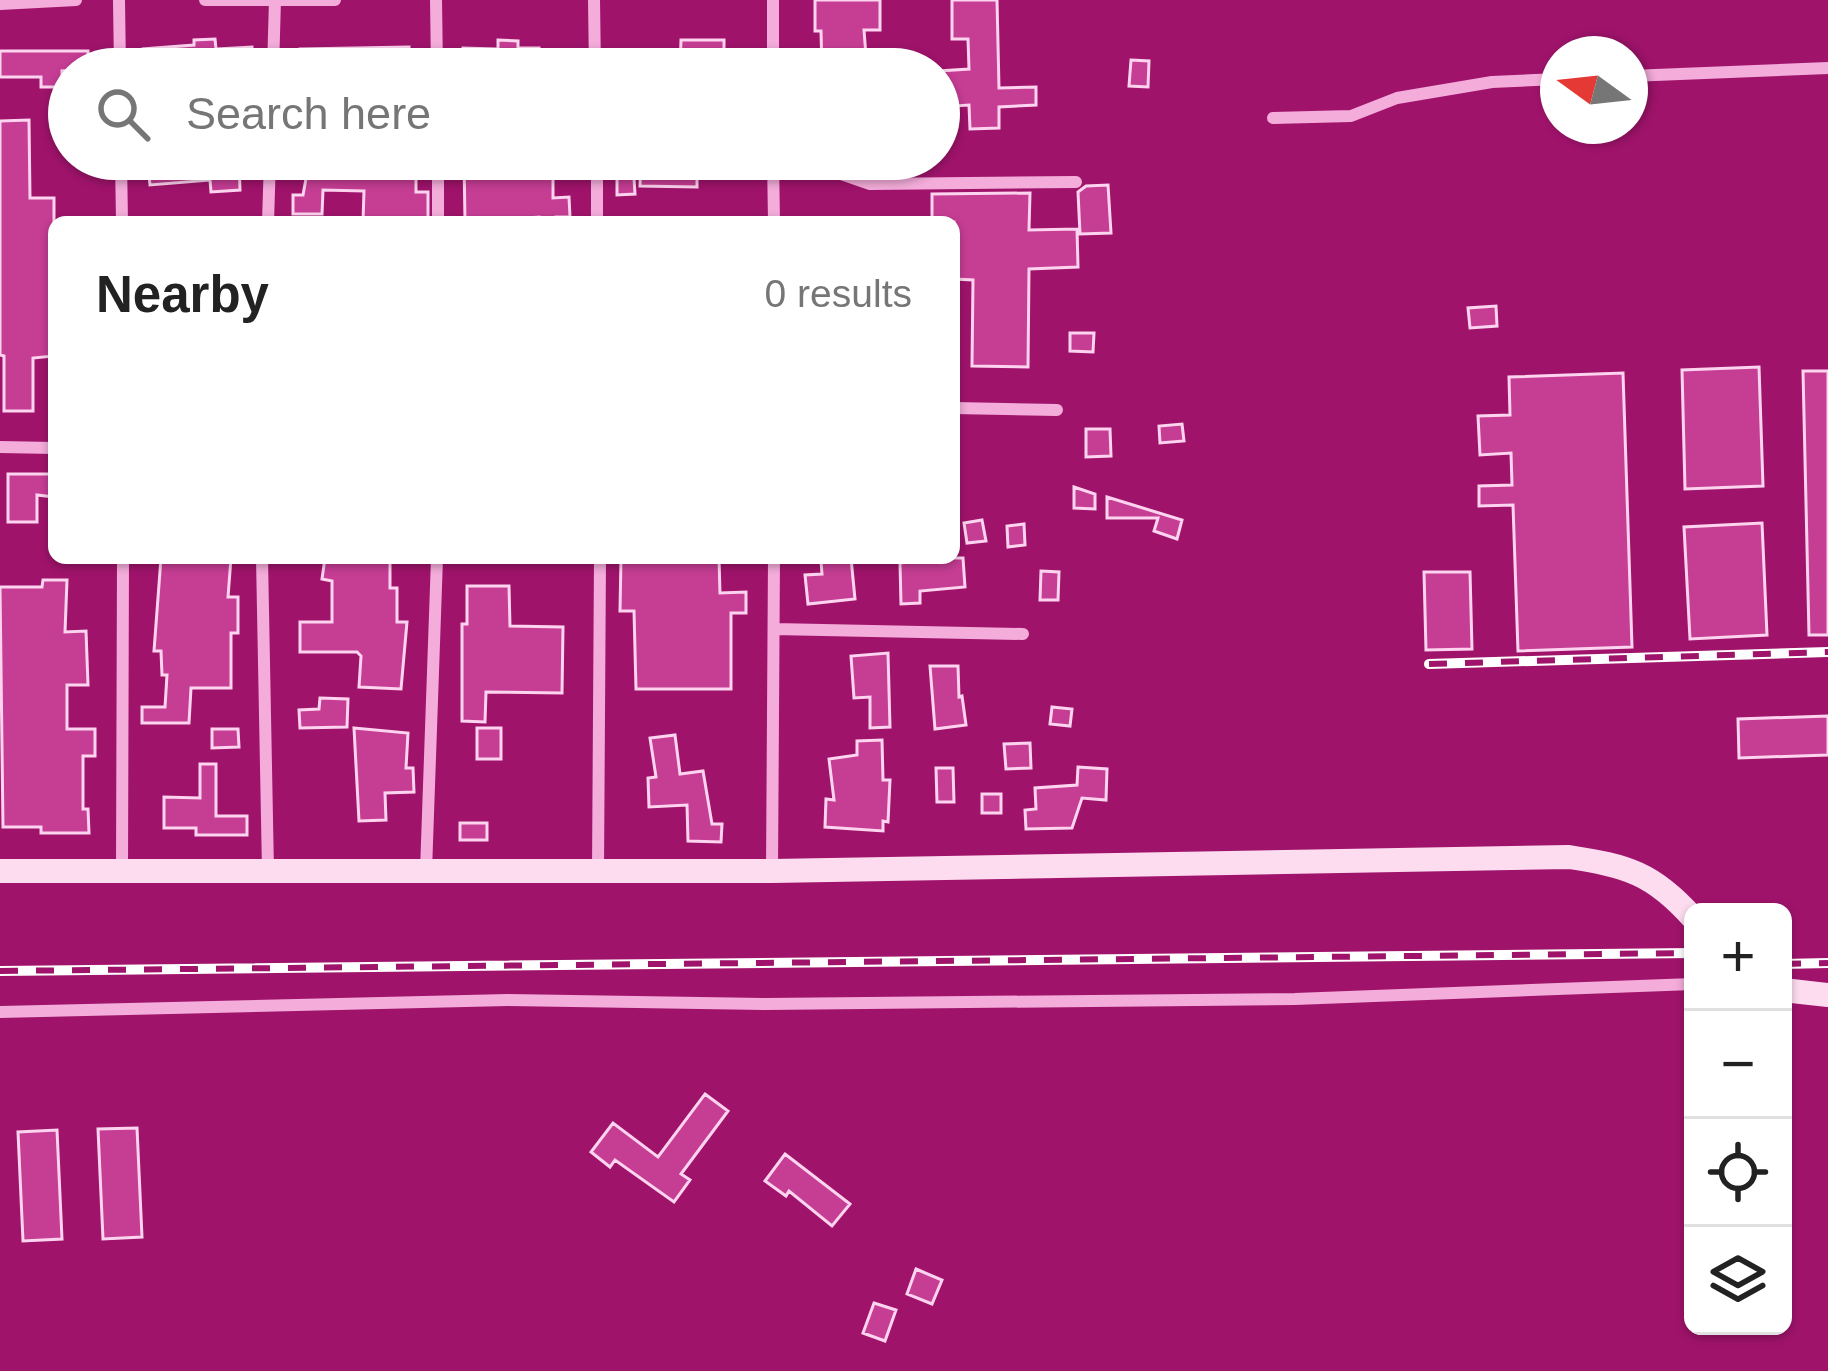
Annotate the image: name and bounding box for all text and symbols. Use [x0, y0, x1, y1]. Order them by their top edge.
north arrow [1540, 36, 1648, 144]
search box [48, 48, 960, 180]
icon: search [90, 81, 156, 147]
text: Search here [186, 88, 431, 139]
text: Nearby [96, 266, 269, 323]
text: 0 results [765, 272, 912, 315]
map controls [1684, 903, 1792, 1335]
button: + [1684, 903, 1792, 1011]
button: − [1684, 1011, 1792, 1119]
button: locate [1684, 1119, 1792, 1227]
button: layers [1684, 1227, 1792, 1335]

